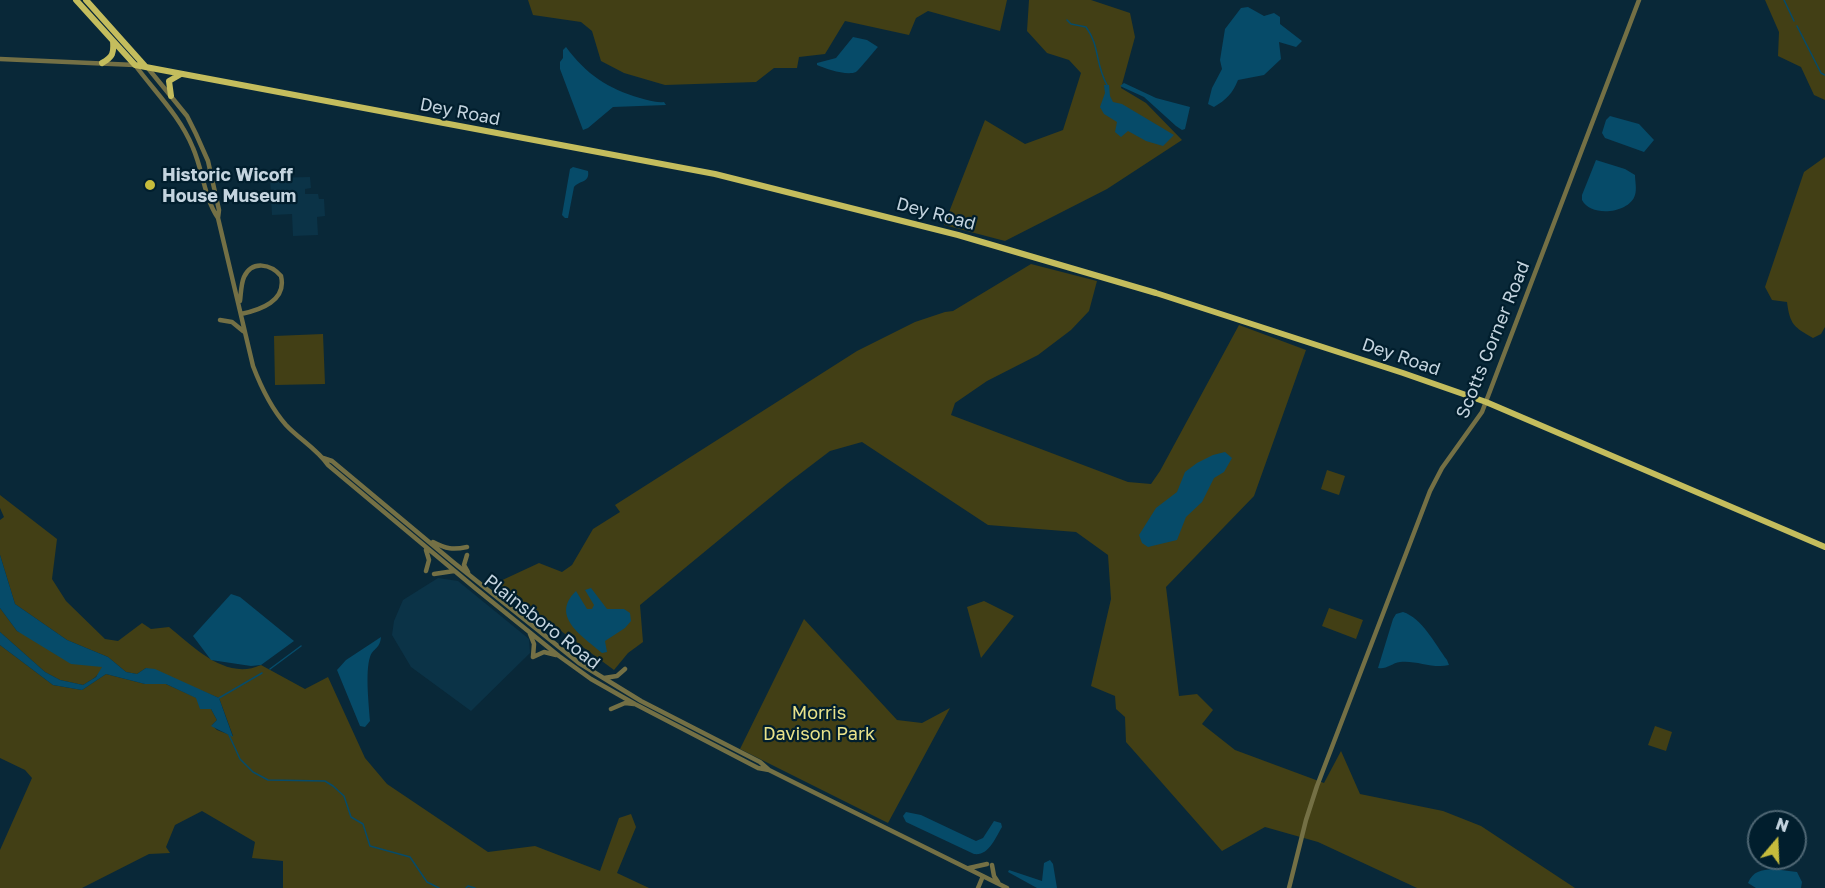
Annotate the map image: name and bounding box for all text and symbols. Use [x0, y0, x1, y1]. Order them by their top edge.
street label: Dey Road [418, 94, 502, 130]
place label: Historic Wicoff House Museum [162, 164, 296, 207]
marker: Historic Wicoff House Museum [143, 178, 157, 192]
street label: Dey Road [894, 193, 978, 235]
street label: Scotts Corner Road [1452, 258, 1534, 422]
street label: Dey Road [1359, 334, 1443, 380]
street label: Plainsboro Road [480, 570, 604, 674]
park label: Morris Davison Park [763, 702, 875, 744]
north arrow [1747, 810, 1807, 870]
text: N [1773, 813, 1791, 836]

